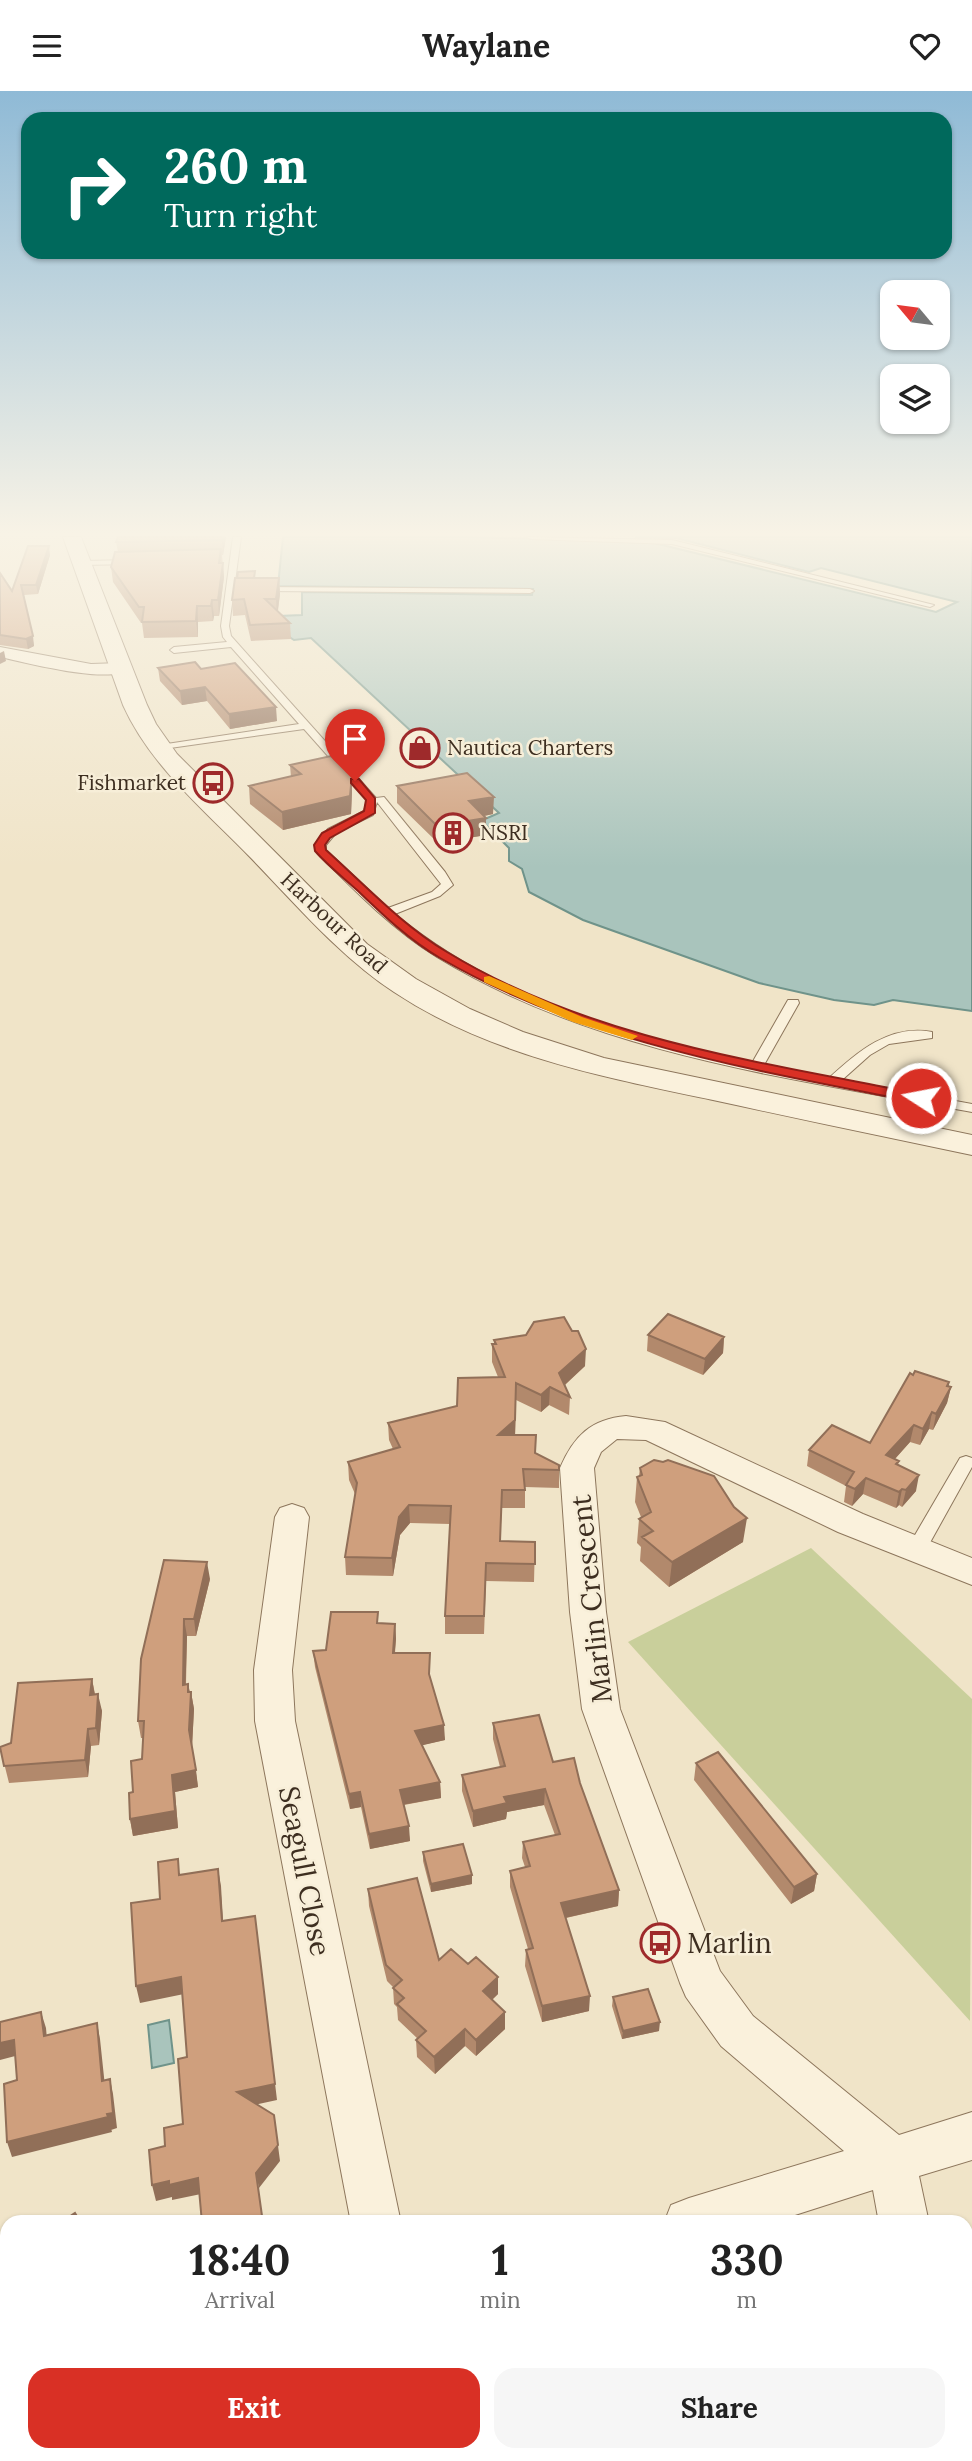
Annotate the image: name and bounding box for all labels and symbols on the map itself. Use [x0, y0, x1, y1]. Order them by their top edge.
north arrow [880, 280, 950, 350]
pin [325, 709, 385, 781]
shop icon: Nautica Charters [399, 727, 441, 769]
place label: Nautica Charters [447, 734, 613, 761]
bus stop icon: Fishmarket [192, 762, 234, 804]
place label: Fishmarket [77, 769, 187, 796]
building icon: NSRI [432, 812, 474, 854]
place label: NSRI [480, 819, 528, 846]
street label: Harbour Road [275, 866, 393, 979]
position arrow [884, 1061, 958, 1135]
street label: Marlin Crescent [562, 1493, 620, 1705]
street label: Seagull Close [271, 1783, 339, 1959]
bus stop icon: Marlin [639, 1922, 681, 1964]
place label: Marlin [687, 1925, 772, 1961]

